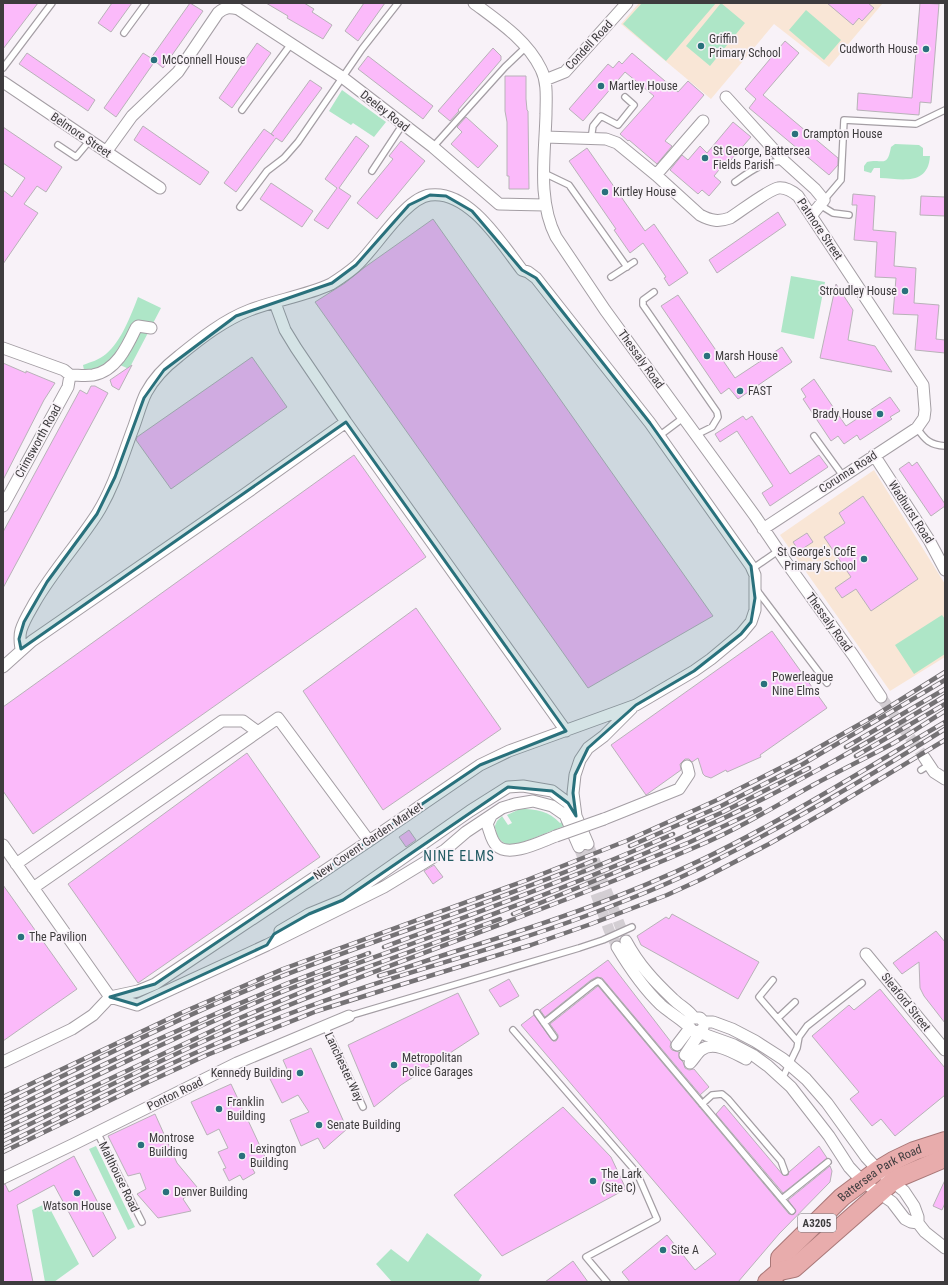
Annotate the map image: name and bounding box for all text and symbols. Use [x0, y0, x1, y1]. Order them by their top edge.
street label: Condell Road [563, 17, 615, 73]
place label: Griffin Primary School [709, 32, 781, 60]
marker: Griffin Primary School [696, 41, 706, 51]
place label: Cudworth House [839, 42, 918, 56]
marker: Cudworth House [921, 44, 931, 54]
place label: McConnell House [162, 53, 246, 67]
marker: McConnell House [149, 55, 159, 65]
place label: Martley House [609, 79, 678, 93]
marker: Martley House [596, 81, 606, 91]
street label: Deeley Road [358, 88, 412, 134]
street label: Belmore Street [48, 110, 114, 161]
place label: Crampton House [803, 127, 883, 141]
marker: Crampton House [790, 129, 800, 139]
place label: St George, Battersea Fields Parish [713, 144, 810, 172]
marker: St George, Battersea Fields Parish [700, 153, 710, 163]
place label: Kirtley House [613, 185, 677, 199]
marker: Kirtley House [600, 187, 610, 197]
street label: Patmore Street [794, 196, 846, 263]
place label: Stroudley House [819, 284, 897, 298]
marker: Stroudley House [900, 286, 910, 296]
street label: Thessaly Road [615, 327, 667, 391]
place label: Marsh House [715, 349, 778, 363]
marker: Marsh House [702, 351, 712, 361]
place label: FAST [748, 384, 772, 398]
marker: FAST [735, 386, 745, 396]
street label: Crimsworth Road [12, 402, 64, 480]
place label: Brady House [812, 407, 872, 421]
marker: Brady House [875, 409, 885, 419]
street label: Corunna Road [816, 448, 880, 496]
street label: Wadhurst Road [886, 478, 936, 546]
place label: St George's CofE Primary School [777, 545, 856, 573]
marker: St George's CofE Primary School [859, 554, 869, 564]
street label: Thessaly Road [803, 590, 855, 654]
place label: Powerleague Nine Elms [772, 670, 834, 698]
marker: Powerleague Nine Elms [759, 679, 769, 689]
street label: New Covent Garden Market [311, 799, 426, 883]
district label: NINE ELMS [423, 848, 495, 864]
place label: The Pavilion [29, 930, 87, 944]
marker: The Pavilion [16, 932, 26, 942]
street label: Sleaford Street [878, 970, 934, 1034]
street label: Lanchester Way [322, 1030, 366, 1104]
place label: Metropolitan Police Garages [402, 1051, 473, 1079]
marker: Metropolitan Police Garages [389, 1060, 399, 1070]
place label: Kennedy Building [211, 1066, 292, 1080]
marker: Kennedy Building [295, 1068, 305, 1078]
street label: Ponton Road [145, 1074, 205, 1114]
place label: Franklin Building [227, 1095, 265, 1123]
marker: Franklin Building [214, 1104, 224, 1114]
place label: Senate Building [327, 1118, 401, 1132]
marker: Senate Building [314, 1120, 324, 1130]
place label: Montrose Building [149, 1131, 194, 1159]
street label: Malthouse Road [96, 1139, 142, 1215]
marker: Montrose Building [136, 1140, 146, 1150]
place label: Lexington Building [250, 1142, 297, 1170]
street label: Battersea Park Road [835, 1142, 923, 1204]
marker: Lexington Building [237, 1151, 247, 1161]
place label: The Lark (Site C) [601, 1167, 643, 1195]
marker: The Lark (Site C) [588, 1176, 598, 1186]
place label: Denver Building [174, 1185, 248, 1199]
marker: Denver Building [161, 1187, 171, 1197]
marker: Watson House [72, 1188, 82, 1198]
place label: Watson House [43, 1199, 112, 1213]
road number: A3205 [798, 1214, 836, 1232]
place label: Site A [671, 1243, 699, 1257]
marker: Site A [658, 1245, 668, 1255]

